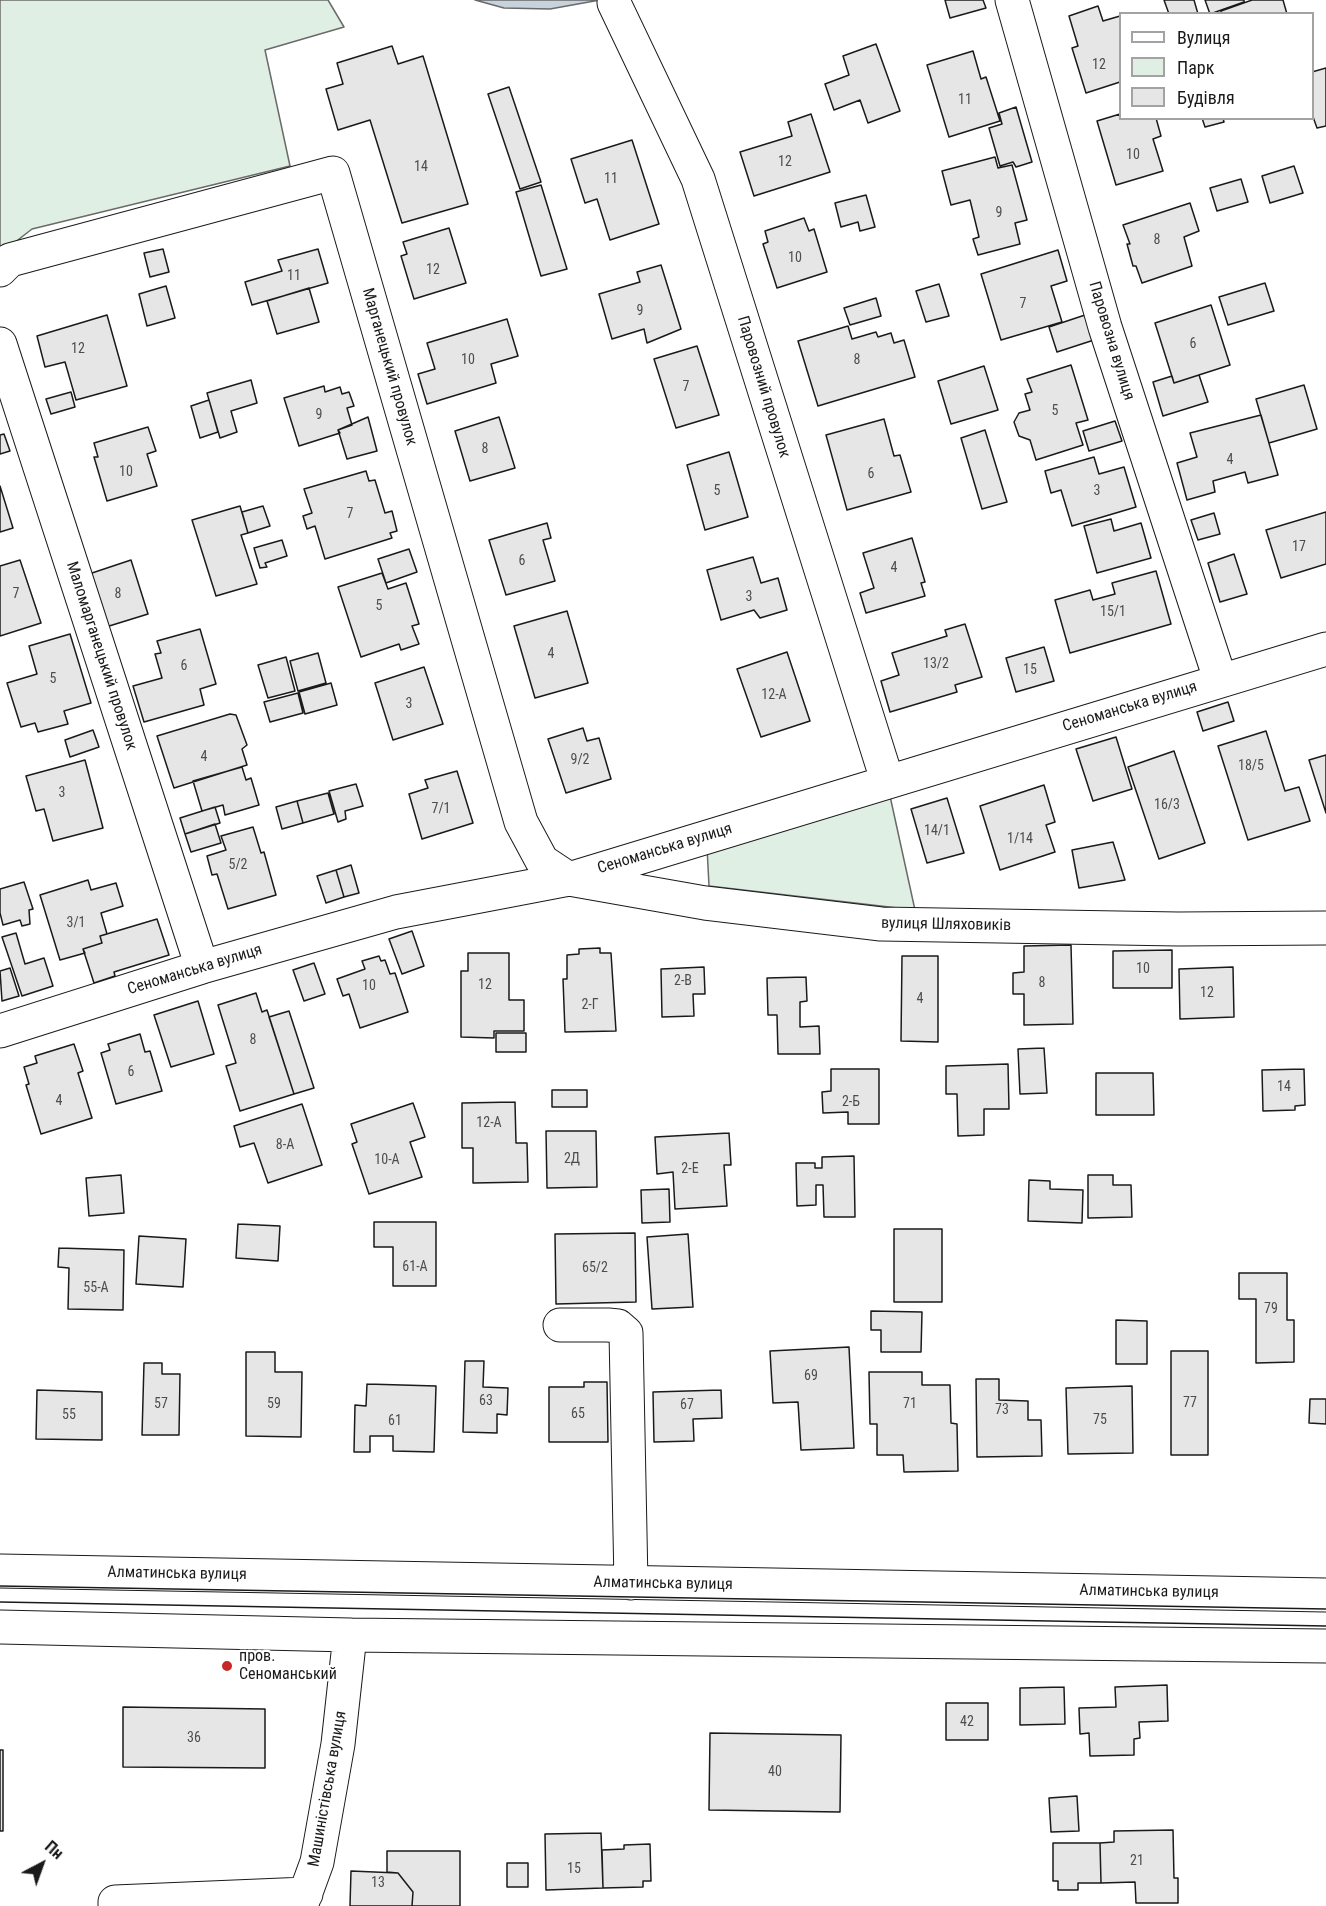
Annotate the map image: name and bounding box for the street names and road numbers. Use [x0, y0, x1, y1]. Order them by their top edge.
street label: Паровозна вулиця [1084, 279, 1138, 403]
street label: Марганецький провулок [357, 286, 421, 448]
street label: Паровозний провулок [732, 314, 794, 460]
street label: Маломарганецький провулок [61, 559, 141, 753]
street label: Сеноманська вулиця [1060, 677, 1200, 737]
street label: Сеноманська вулиця [595, 819, 735, 879]
street label: вулиця Шляховиків [881, 914, 1011, 936]
street label: Сеноманська вулиця [125, 940, 265, 1000]
street label: Алматинська вулиця [107, 1563, 247, 1585]
street label: Алматинська вулиця [593, 1573, 733, 1595]
street label: Алматинська вулиця [1079, 1581, 1219, 1603]
street label: Машиністівська вулиця [305, 1710, 351, 1868]

